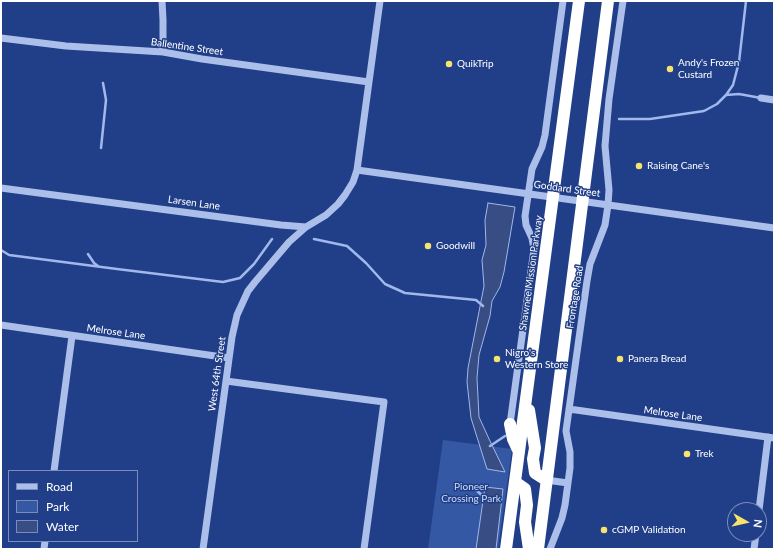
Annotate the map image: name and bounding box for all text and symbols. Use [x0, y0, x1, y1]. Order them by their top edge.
street label: Ballentine Street [150, 36, 224, 58]
place label: Andy's Frozen Custard [678, 57, 739, 80]
place label: QuikTrip [457, 58, 494, 70]
marker: QuikTrip [444, 59, 454, 69]
marker: Andy's Frozen Custard [665, 64, 675, 74]
place label: Raising Cane's [647, 160, 709, 172]
marker: Raising Cane's [634, 161, 644, 171]
street label: Goddard Street [533, 178, 601, 200]
street label: Larsen Lane [167, 193, 221, 213]
street label: Shawnee Mission Parkway [517, 215, 545, 331]
place label: Goodwill [436, 240, 475, 252]
marker: Goodwill [423, 241, 433, 251]
street label: Frontage Road [564, 265, 586, 329]
street label: Melrose Lane [86, 322, 146, 342]
street label: West 64th Street [206, 336, 228, 412]
place label: Nigro's Western Store [505, 347, 568, 370]
place label: Panera Bread [628, 353, 686, 365]
marker: Nigro's Western Store [492, 354, 502, 364]
marker: Panera Bread [615, 354, 625, 364]
street label: Melrose Lane [643, 404, 703, 424]
place label: Trek [695, 448, 714, 460]
marker: Trek [682, 449, 692, 459]
legend [8, 470, 138, 542]
text: Road [46, 479, 73, 494]
park label: Pioneer Crossing Park [441, 481, 501, 504]
text: Park [46, 499, 69, 514]
north arrow [727, 502, 767, 542]
text: N [751, 518, 765, 529]
text: Water [46, 519, 79, 534]
place label: cGMP Validation [612, 524, 686, 536]
marker: cGMP Validation [599, 525, 609, 535]

